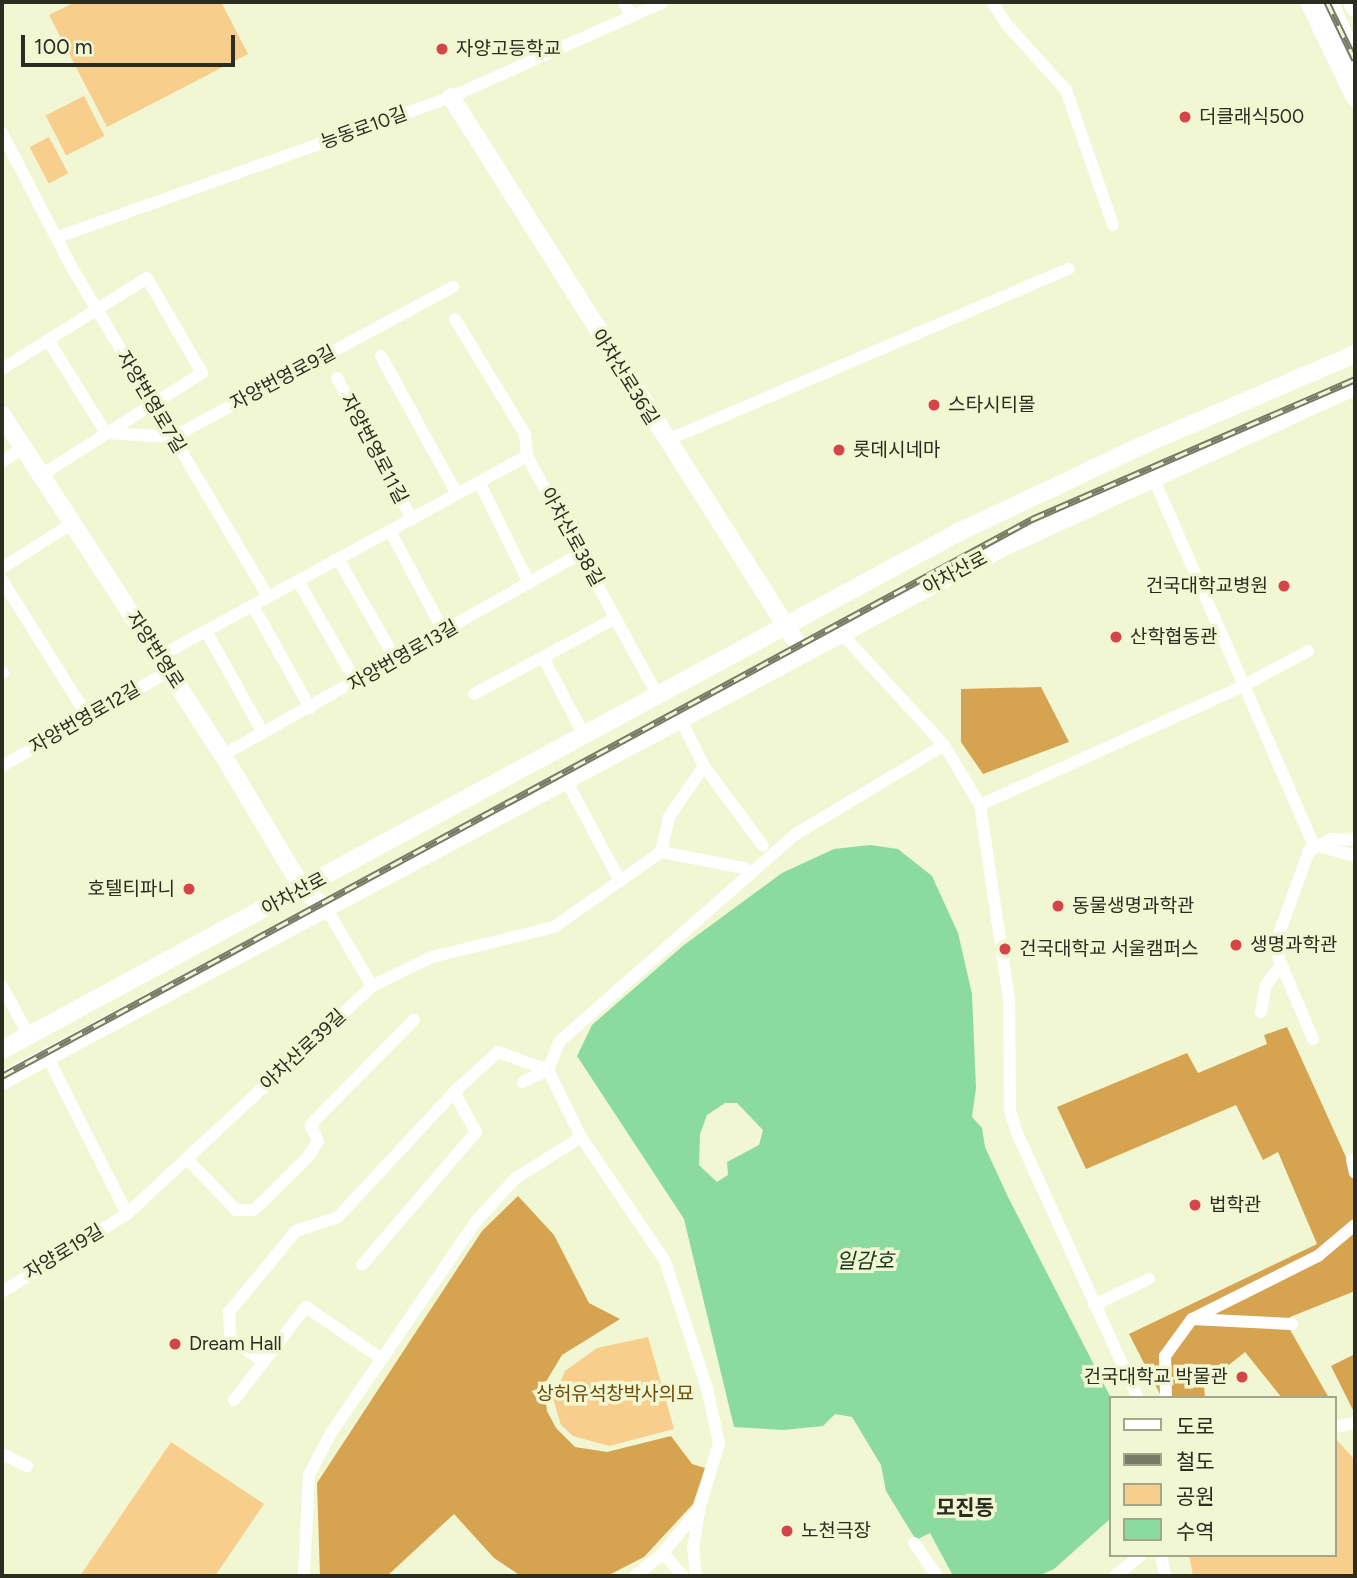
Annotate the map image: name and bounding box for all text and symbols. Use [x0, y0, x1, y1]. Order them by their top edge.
scale bar [24, 21, 238, 65]
text: 100 m [34, 34, 93, 59]
place label: 자양고등학교 [456, 38, 561, 60]
marker: 자양고등학교 [434, 41, 450, 57]
street label: 능동로10길 [318, 102, 410, 154]
place label: 더클래식500 [1199, 106, 1304, 128]
marker: 더클래식500 [1177, 109, 1193, 125]
street label: 아차산로36길 [587, 325, 663, 429]
street label: 자양번영로9길 [227, 341, 339, 415]
street label: 자양번영로7길 [112, 347, 190, 457]
street label: 자양번영로11길 [336, 390, 412, 508]
place label: 스타시티몰 [948, 394, 1035, 416]
marker: 스타시티몰 [926, 397, 942, 413]
place label: 롯데시네마 [853, 439, 940, 461]
marker: 롯데시네마 [831, 442, 847, 458]
street label: 아차산로38길 [536, 484, 608, 590]
street label: 아차산로 [919, 547, 991, 599]
place label: 건국대학교병원 [1146, 575, 1268, 597]
marker: 건국대학교병원 [1274, 576, 1294, 596]
street label: 자양번영로 [122, 607, 188, 693]
street label: 자양번영로13길 [344, 615, 462, 697]
place label: 산학협동관 [1130, 626, 1217, 648]
marker: 산학협동관 [1108, 629, 1124, 645]
street label: 자양번영로12길 [26, 677, 144, 759]
street label: 아차산로 [258, 868, 330, 920]
place label: 호텔티파니 [88, 878, 175, 900]
marker: 호텔티파니 [181, 881, 197, 897]
place label: 동물생명과학관 [1072, 895, 1194, 917]
marker: 동물생명과학관 [1050, 898, 1066, 914]
place label: 생명과학관 [1250, 934, 1337, 956]
marker: 생명과학관 [1228, 937, 1244, 953]
place label: 건국대학교 서울캠퍼스 [1019, 938, 1198, 960]
marker: 건국대학교 서울캠퍼스 [997, 941, 1013, 957]
street label: 아차산로39길 [256, 1005, 350, 1095]
place label: 법학관 [1209, 1194, 1261, 1216]
marker: 법학관 [1187, 1197, 1203, 1213]
street label: 자양로19길 [20, 1219, 108, 1285]
water label: 일감호 [836, 1248, 894, 1274]
place label: Dream Hall [189, 1333, 282, 1355]
marker: Dream Hall [167, 1336, 183, 1352]
place label: 건국대학교 박물관 [1083, 1366, 1228, 1388]
marker: 건국대학교 박물관 [1234, 1369, 1250, 1385]
park label: 상허유석창박사의묘 [536, 1383, 694, 1405]
legend [1108, 1396, 1336, 1557]
text: 도로 [1176, 1414, 1215, 1439]
text: 철도 [1176, 1449, 1215, 1474]
text: 공원 [1176, 1484, 1215, 1509]
district label: 모진동 [936, 1495, 994, 1521]
text: 수역 [1176, 1519, 1215, 1544]
place label: 노천극장 [801, 1520, 871, 1542]
marker: 노천극장 [779, 1523, 795, 1539]

